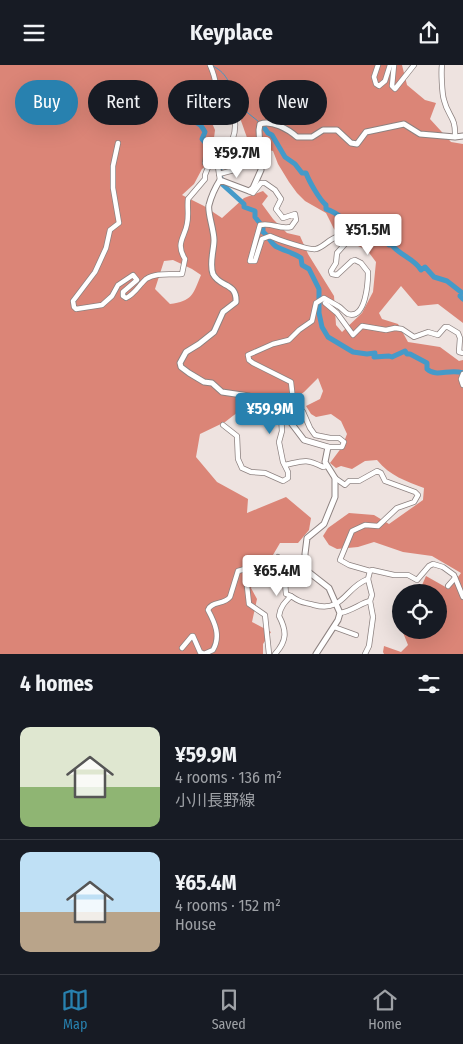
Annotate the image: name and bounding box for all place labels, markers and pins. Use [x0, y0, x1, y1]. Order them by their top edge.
pin: ¥59.7M [196, 137, 278, 179]
pin: ¥51.5M [327, 213, 409, 256]
pin: ¥59.9M [229, 393, 311, 435]
pin: ¥65.4M [236, 555, 318, 597]

